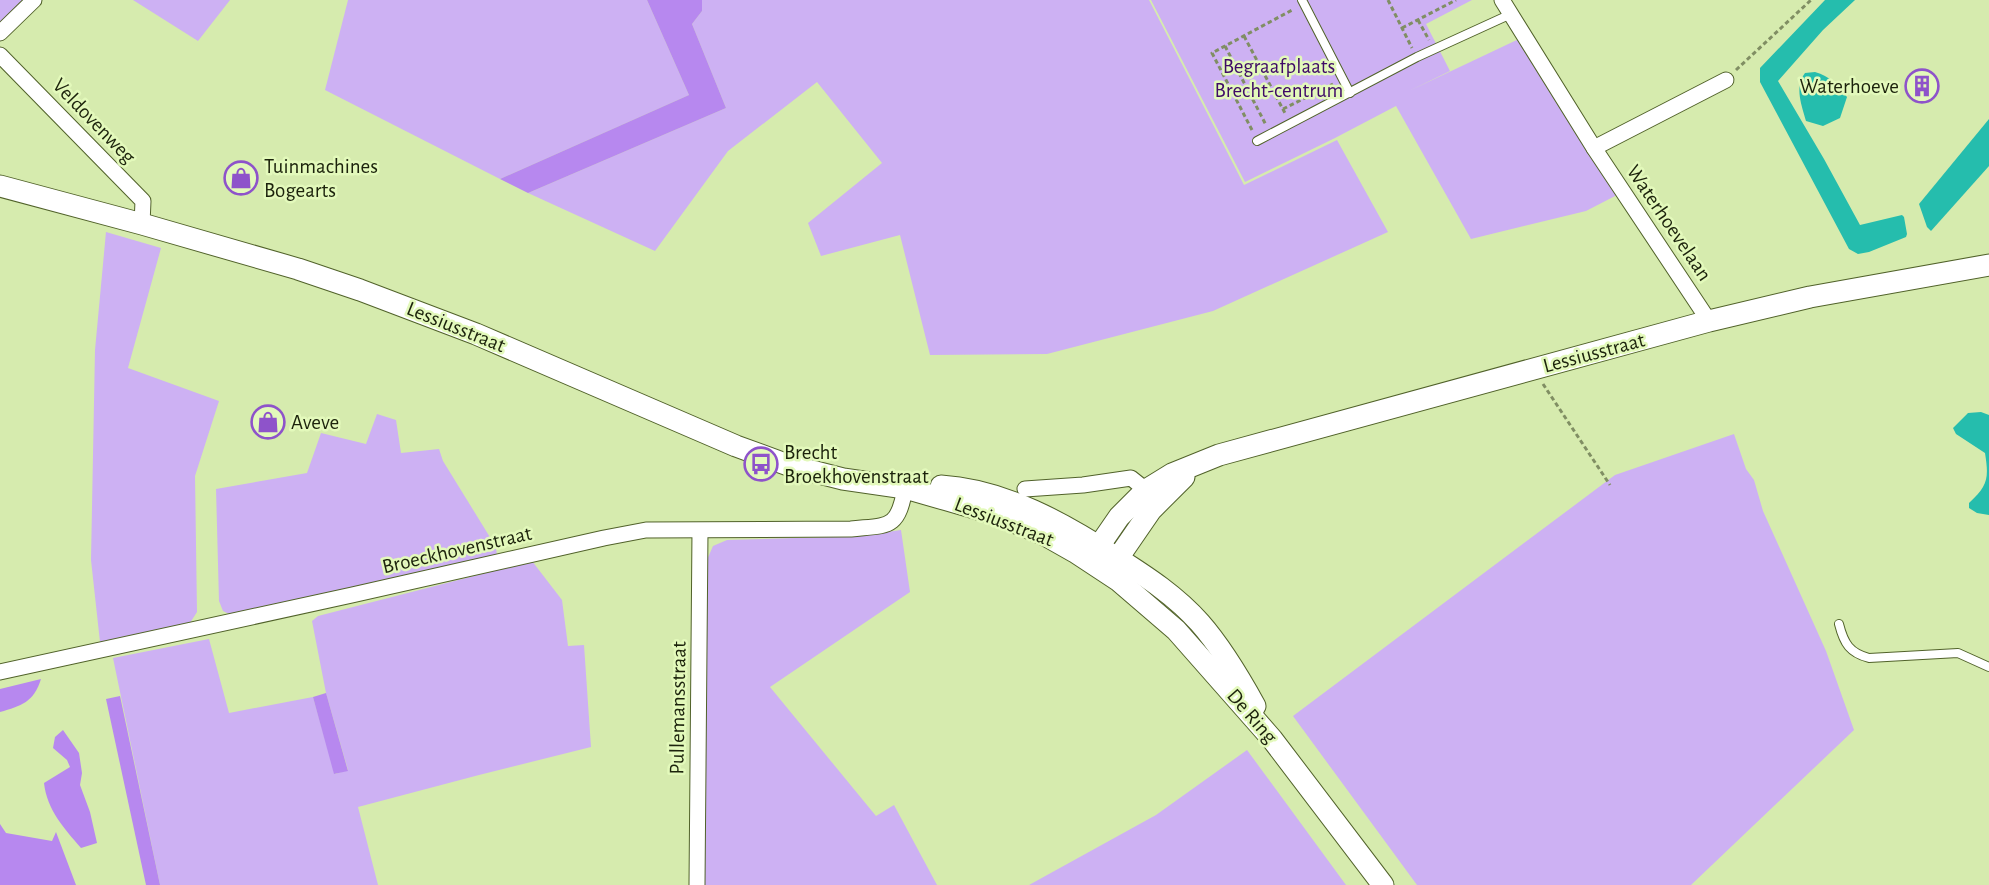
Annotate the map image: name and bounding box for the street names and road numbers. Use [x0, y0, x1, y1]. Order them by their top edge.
street label: Veldovenweg [49, 75, 140, 168]
street label: Waterhoevelaan [1623, 161, 1715, 285]
street label: Lessiusstraat [404, 298, 509, 356]
street label: Lessiusstraat [1541, 329, 1647, 377]
street label: Lessiusstraat [952, 493, 1057, 551]
street label: Broeckhovenstraat [380, 523, 534, 577]
street label: Pullemansstraat [666, 641, 690, 775]
street label: De Ring [1223, 685, 1282, 748]

